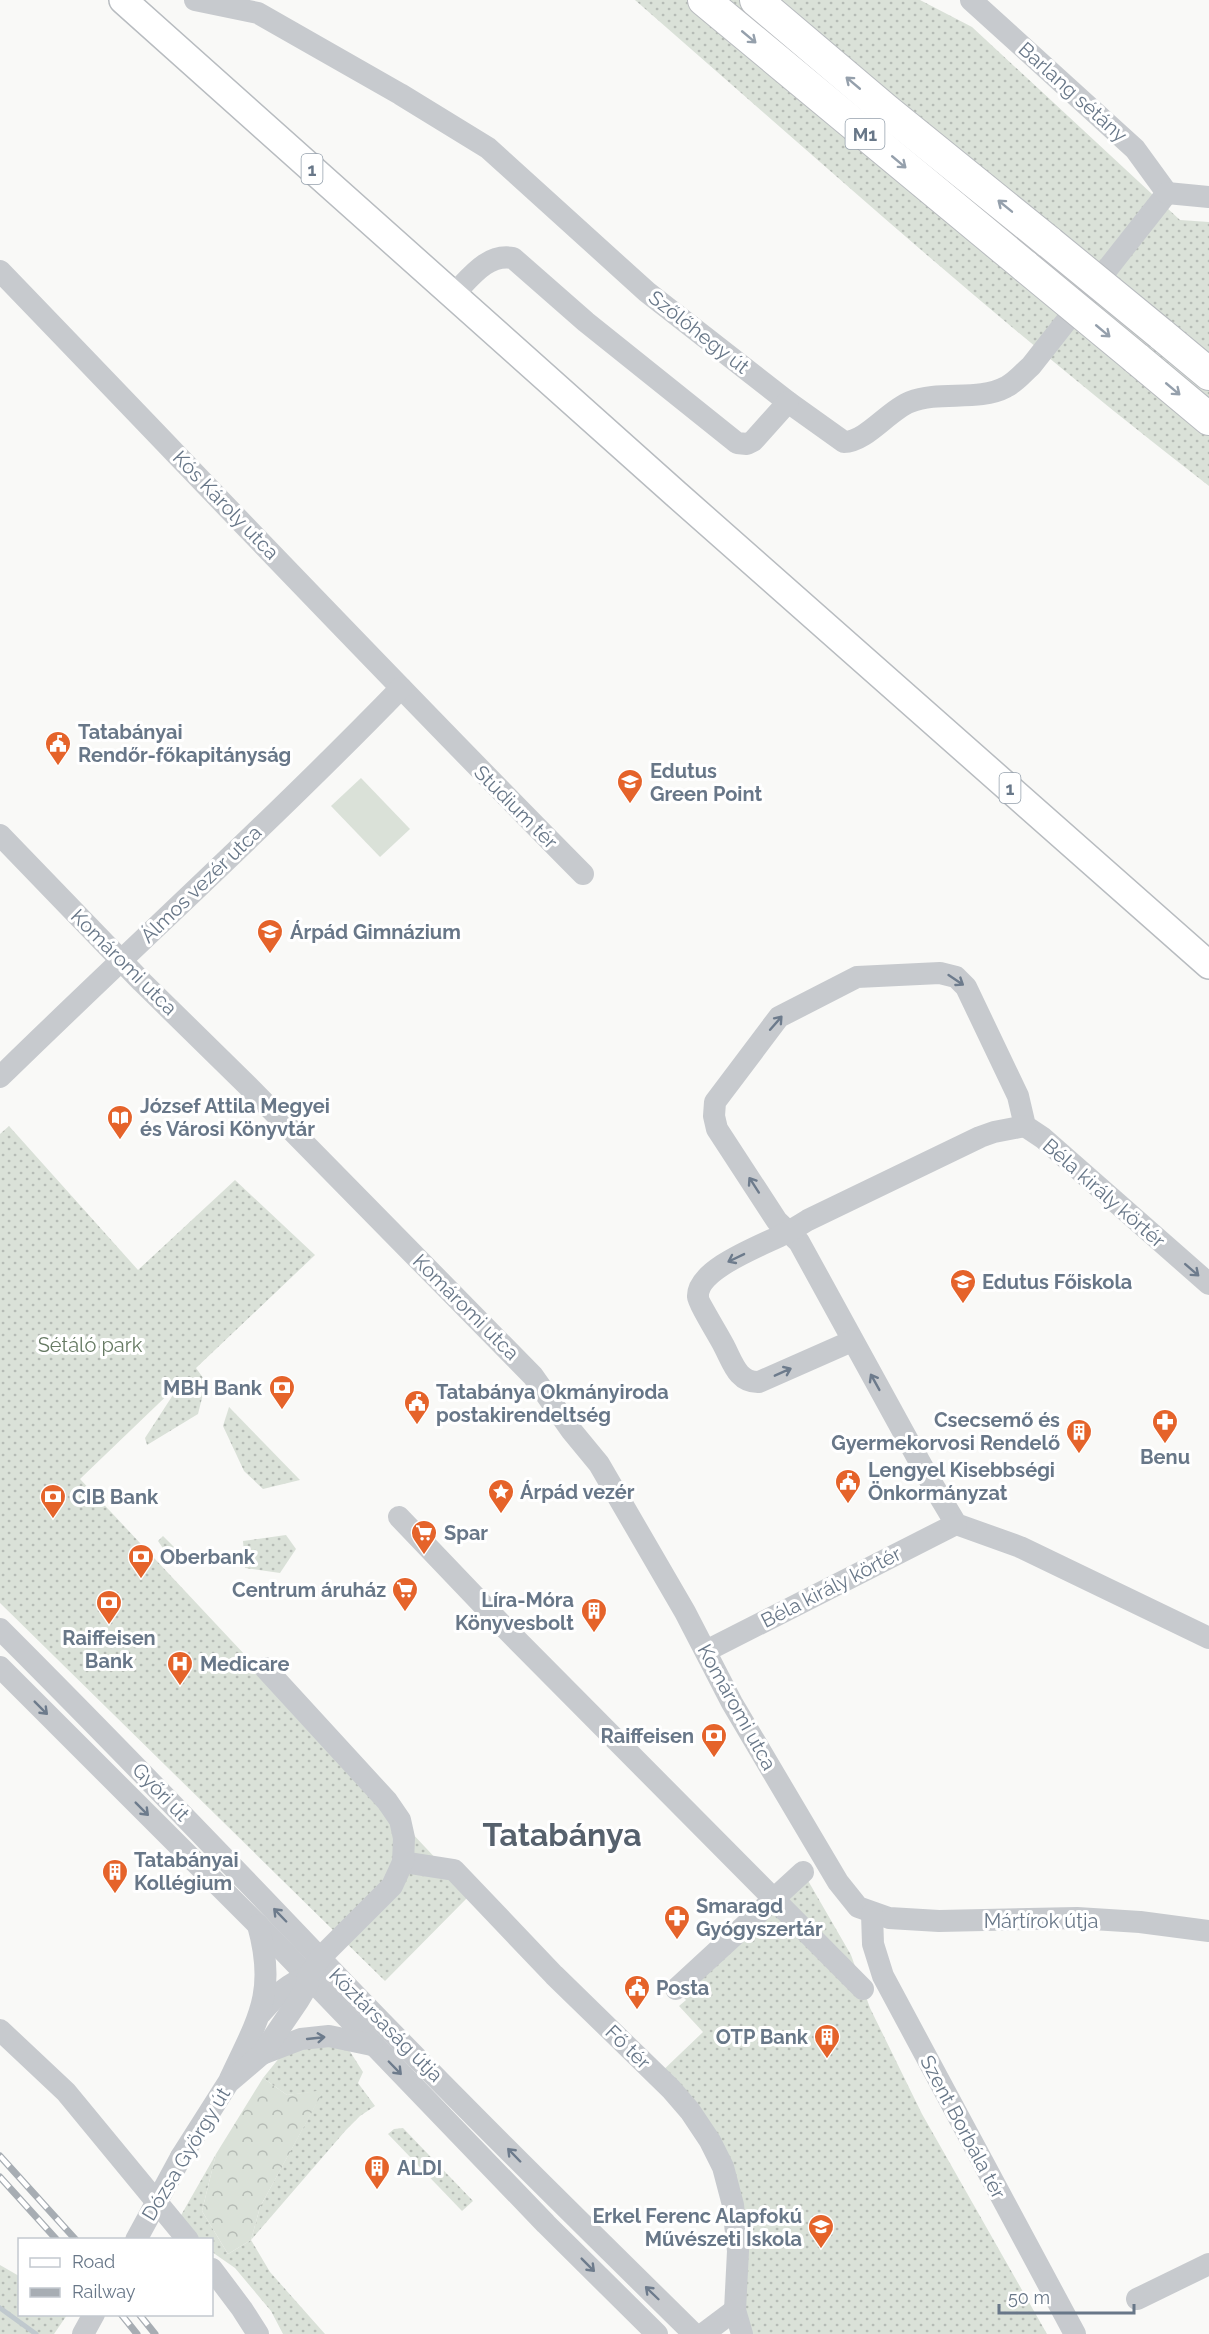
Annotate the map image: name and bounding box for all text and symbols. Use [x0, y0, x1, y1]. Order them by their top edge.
one-way arrow [741, 31, 757, 44]
street label: Barlang sétány [1014, 37, 1132, 147]
one-way arrow [846, 76, 861, 90]
road number: M1 [846, 119, 884, 149]
road number: 1 [302, 154, 322, 184]
one-way arrow [891, 155, 906, 169]
one-way arrow [997, 200, 1013, 213]
street label: Szőlőhegy út [644, 285, 754, 379]
one-way arrow [1095, 324, 1110, 338]
one-way arrow [1164, 382, 1180, 395]
street label: Kós Károly utca [168, 446, 284, 564]
place label: Tatabányai Rendőr-főkapitányság [78, 720, 291, 767]
public building icon: Tatabányai Rendőr-főkapitányság [43, 729, 73, 767]
place label: Edutus Green Point [650, 759, 762, 806]
street label: Stúdium tér [469, 760, 563, 854]
school or university icon: Edutus Green Point [615, 767, 645, 805]
road number: 1 [1000, 773, 1020, 803]
street label: Álmos vezér utca [136, 820, 266, 948]
street label: Komáromi utca [66, 904, 182, 1020]
school or university icon: Árpád Gimnázium [255, 917, 285, 955]
place label: Árpád Gimnázium [290, 920, 461, 944]
one-way arrow [947, 974, 964, 987]
one-way arrow [769, 1016, 783, 1031]
place label: József Attila Megyei és Városi Könyvtár [140, 1094, 330, 1141]
library icon: József Attila Megyei és Városi Könyvtár [105, 1103, 135, 1141]
street label: Béla király körtér [1038, 1133, 1170, 1253]
one-way arrow [748, 1177, 760, 1194]
street label: Komáromi utca [408, 1249, 524, 1365]
one-way arrow [727, 1252, 745, 1264]
one-way arrow [1184, 1263, 1200, 1276]
school or university icon: Edutus Főiskola [948, 1267, 978, 1305]
place label: Edutus Főiskola [982, 1270, 1132, 1294]
park label: Sétáló park [38, 1333, 143, 1357]
one-way arrow [774, 1365, 792, 1377]
bank icon: MBH Bank [267, 1373, 297, 1411]
one-way arrow [869, 1373, 880, 1391]
place label: MBH Bank [163, 1376, 263, 1400]
place label: Tatabánya Okmányiroda postakirendeltség [436, 1380, 669, 1427]
public building icon: Tatabánya Okmányiroda postakirendeltség [402, 1388, 432, 1426]
pharmacy icon: Benu [1150, 1407, 1180, 1445]
place label: Csecsemő és Gyermekorvosi Rendelő [831, 1408, 1060, 1455]
building icon: Csecsemő és Gyermekorvosi Rendelő [1064, 1417, 1094, 1455]
place label: Benu [1140, 1445, 1190, 1469]
place label: Lengyel Kisebbségi Önkormányzat [868, 1458, 1055, 1505]
public building icon: Lengyel Kisebbségi Önkormányzat [833, 1467, 863, 1505]
place icon: Árpád vezér [486, 1477, 516, 1515]
place label: Árpád vezér [520, 1480, 635, 1504]
bank icon: CIB Bank [38, 1482, 68, 1520]
place label: CIB Bank [72, 1485, 159, 1509]
supermarket icon: Spar [409, 1518, 439, 1556]
place label: Spar [444, 1521, 488, 1545]
street label: Béla király körtér [757, 1541, 905, 1633]
bank icon: Oberbank [126, 1542, 156, 1580]
place label: Oberbank [160, 1545, 256, 1569]
supermarket icon: Centrum áruház [390, 1575, 420, 1613]
place label: Centrum áruház [232, 1578, 386, 1602]
bank icon: Raiffeisen Bank [94, 1588, 124, 1626]
place label: Líra-Móra Könyvesbolt [455, 1588, 574, 1635]
building icon: Líra-Móra Könyvesbolt [579, 1596, 609, 1634]
place label: Raiffeisen Bank [62, 1626, 156, 1673]
street label: Komáromi utca [693, 1640, 781, 1774]
hospital icon: Medicare [165, 1649, 195, 1687]
place label: Medicare [200, 1652, 289, 1676]
one-way arrow [34, 1701, 49, 1716]
bank icon: Raiffeisen [699, 1721, 729, 1759]
place label: Raiffeisen [601, 1724, 694, 1748]
street label: Győri út [128, 1758, 195, 1826]
one-way arrow [135, 1802, 150, 1817]
district label: Tatabánya [482, 1816, 642, 1853]
place label: Tatabányai Kollégium [134, 1848, 239, 1895]
building icon: Tatabányai Kollégium [100, 1857, 130, 1895]
place label: Smaragd Gyógyszertár [696, 1894, 823, 1941]
pharmacy icon: Smaragd Gyógyszertár [662, 1903, 692, 1941]
one-way arrow [273, 1908, 287, 1923]
street label: Mártírok útja [984, 1909, 1098, 1933]
street label: Köztársaság útja [324, 1963, 448, 2087]
public building icon: Posta [622, 1973, 652, 2011]
place label: Posta [656, 1976, 709, 2000]
street label: Fő tér [600, 2020, 656, 2074]
building icon: OTP Bank [812, 2022, 842, 2060]
place label: OTP Bank [716, 2025, 809, 2049]
one-way arrow [306, 2032, 326, 2043]
street label: Szent Borbála tér [915, 2051, 1011, 2203]
one-way arrow [388, 2061, 402, 2076]
street label: Dózsa György út [137, 2083, 235, 2225]
one-way arrow [507, 2148, 521, 2163]
building icon: ALDI [362, 2153, 392, 2191]
place label: ALDI [397, 2156, 442, 2180]
place label: Erkel Ferenc Alapfokú Művészeti Iskola [592, 2204, 802, 2251]
school or university icon: Erkel Ferenc Alapfokú Művészeti Iskola [806, 2212, 836, 2250]
legend [18, 2238, 213, 2316]
text: Road [72, 2251, 115, 2272]
one-way arrow [580, 2257, 595, 2272]
scale bar [999, 2277, 1134, 2315]
text: Railway [72, 2281, 136, 2302]
one-way arrow [645, 2286, 660, 2300]
text: 50 m [1008, 2287, 1050, 2308]

